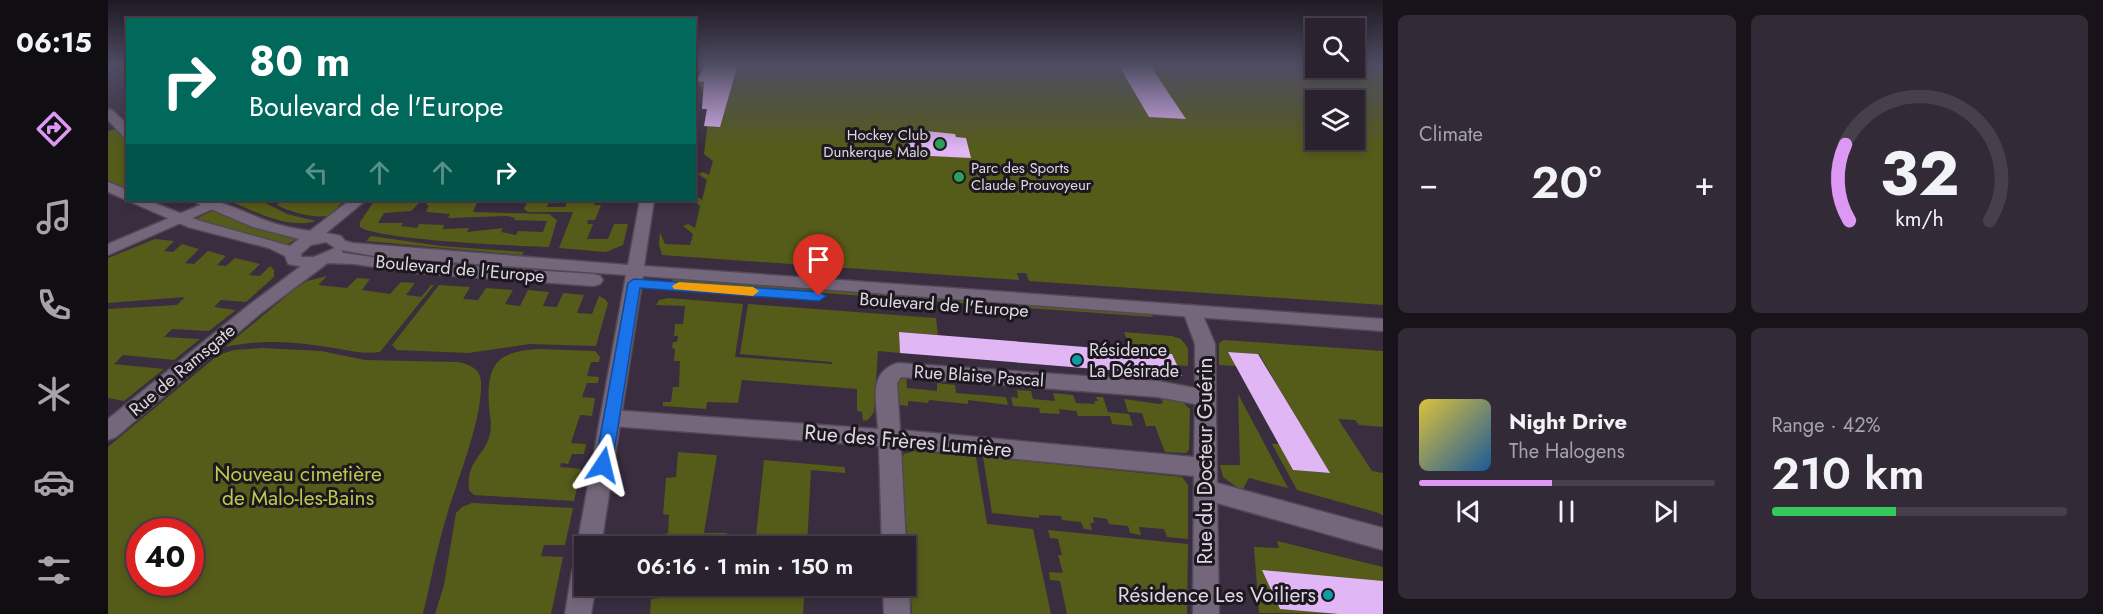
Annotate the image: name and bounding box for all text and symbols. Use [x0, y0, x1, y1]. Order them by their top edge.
map controls [1305, 18, 1365, 150]
button: search [1305, 18, 1365, 78]
text: 06:15 [16, 23, 92, 62]
text: 80 m [249, 31, 350, 92]
icon: right [150, 42, 228, 120]
text: Boulevard de l'Europe [249, 87, 504, 126]
button: layers [1305, 90, 1365, 150]
icon: directions [33, 108, 75, 150]
text: Climate [1419, 120, 1483, 149]
place label: Hockey Club Dunkerque Malo [823, 124, 928, 163]
text: 32 [1879, 128, 1959, 218]
marker: Hockey Club Dunkerque Malo [933, 137, 947, 151]
text: 20° [1531, 150, 1602, 215]
icon: left [300, 156, 333, 189]
icon: ahead [363, 156, 396, 189]
icon: ahead [426, 156, 459, 189]
icon: right [489, 156, 522, 189]
place label: Parc des Sports Claude Prouvoyeur [971, 157, 1092, 196]
text: − [1419, 160, 1438, 207]
text: + [1694, 160, 1715, 207]
marker: Parc des Sports Claude Prouvoyeur [952, 170, 966, 184]
icon: music [33, 196, 75, 238]
text: km/h [1895, 203, 1943, 234]
pin [793, 234, 844, 296]
icon: arrive [802, 243, 835, 276]
street label: Boulevard de l'Europe [374, 249, 546, 289]
icon: phone [33, 284, 75, 326]
street label: Boulevard de l'Europe [858, 286, 1030, 324]
street label: Rue de Ramsgate [123, 318, 241, 422]
place label: Résidence La Désirade [1089, 337, 1179, 384]
marker: Résidence La Désirade [1070, 353, 1084, 367]
street label: Rue du Docteur Guérin [1190, 357, 1220, 565]
street label: Rue Blaise Pascal [913, 358, 1045, 394]
icon: climate [33, 373, 75, 415]
text: Night Drive [1509, 405, 1627, 437]
text: Range · 42% [1772, 411, 1881, 440]
street label: Rue des Frères Lumière [803, 417, 1013, 465]
position arrow [571, 433, 635, 497]
text: The Halogens [1509, 437, 1625, 466]
text: 210 km [1772, 441, 1925, 506]
park label: Nouveau cimetière de Malo-les-Bains [214, 459, 382, 513]
icon: car [33, 461, 75, 503]
icon: previous [1452, 495, 1485, 528]
icon: pause [1550, 495, 1583, 528]
icon: next [1649, 495, 1682, 528]
speed limit sign: 40 [126, 518, 204, 596]
icon: filters [33, 549, 75, 591]
text: 06:16 · 1 min · 150 m [637, 550, 853, 582]
place label: Résidence Les Voiliers [1118, 580, 1316, 610]
marker: Résidence Les Voiliers [1321, 588, 1335, 602]

